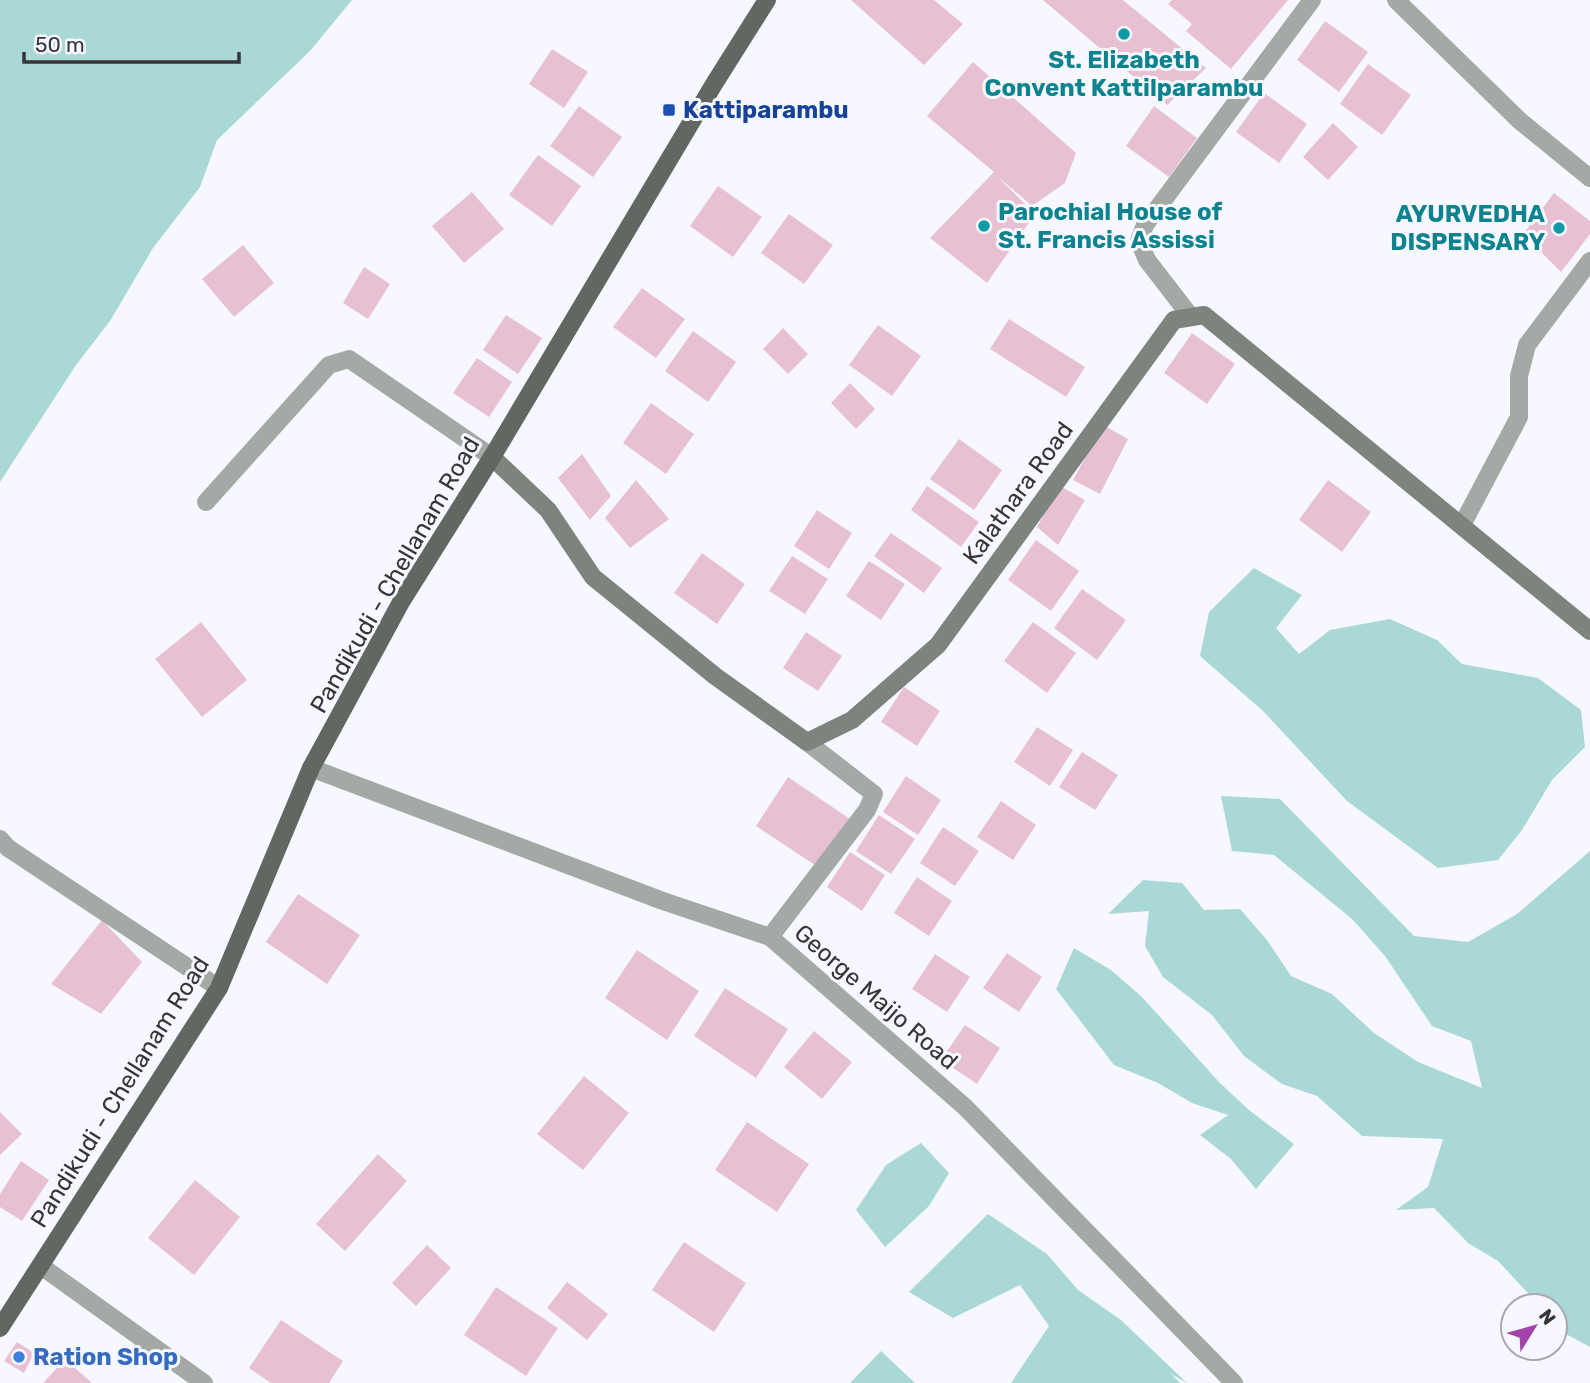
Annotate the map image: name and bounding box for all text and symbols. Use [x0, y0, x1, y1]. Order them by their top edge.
scale bar [24, 21, 240, 65]
marker: St. Elizabeth Convent Kattilparambu [1116, 26, 1132, 42]
text: 50 m [35, 32, 85, 57]
place label: St. Elizabeth Convent Kattilparambu [985, 46, 1263, 102]
place label: Kattiparambu [683, 96, 849, 124]
marker: Kattiparambu [661, 102, 677, 118]
place label: Parochial House of St. Francis Assissi [998, 198, 1222, 254]
place label: AYURVEDHA DISPENSARY [1390, 200, 1545, 256]
marker: Parochial House of St. Francis Assissi [976, 218, 992, 234]
marker: AYURVEDHA DISPENSARY [1551, 220, 1567, 236]
street label: Kalathara Road [957, 417, 1079, 569]
street label: Pandikudi - Chellanam Road [304, 432, 486, 718]
street label: George Maijo Road [789, 919, 963, 1075]
street label: Pandikudi - Chellanam Road [25, 951, 215, 1233]
north arrow [1499, 1292, 1569, 1362]
text: N [1534, 1305, 1560, 1329]
place label: Ration Shop [33, 1343, 178, 1371]
marker: Ration Shop [11, 1349, 27, 1365]

